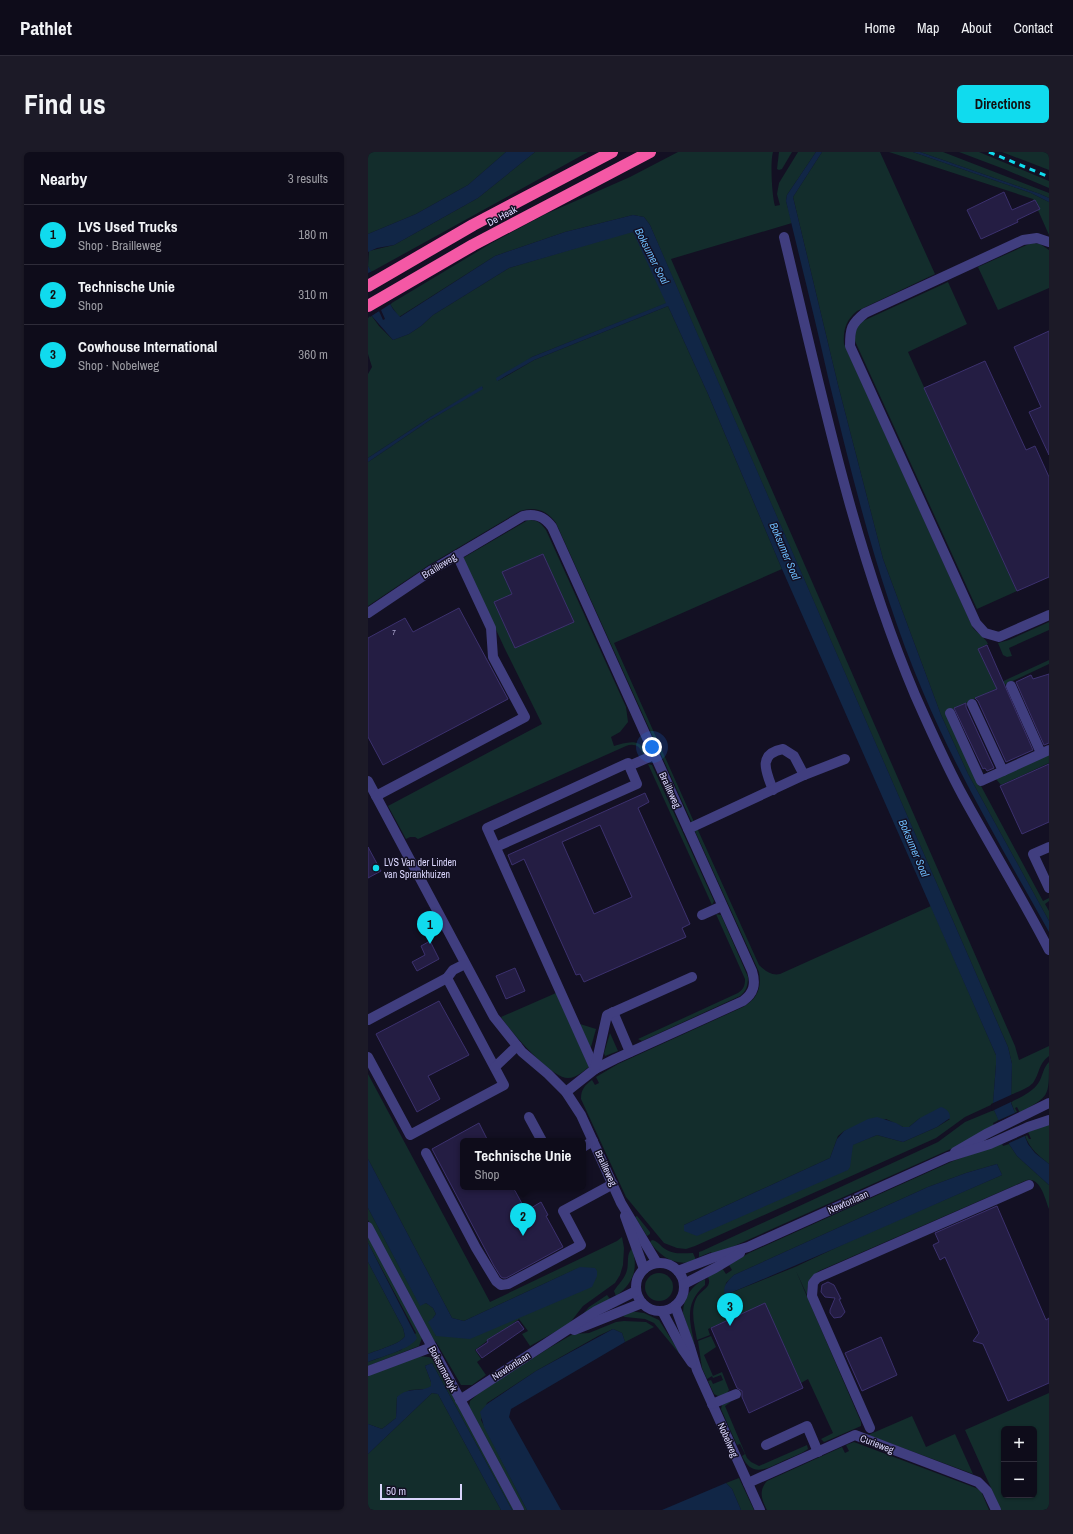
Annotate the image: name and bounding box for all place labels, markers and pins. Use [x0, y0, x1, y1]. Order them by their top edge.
place label: LVS Van der Linden van Sprankhuizen [384, 856, 457, 881]
marker: LVS Van der Linden van Sprankhuizen [371, 863, 381, 873]
pin: 1 [417, 911, 443, 944]
pin: 2 [510, 1203, 536, 1236]
pin: 3 [717, 1293, 743, 1326]

